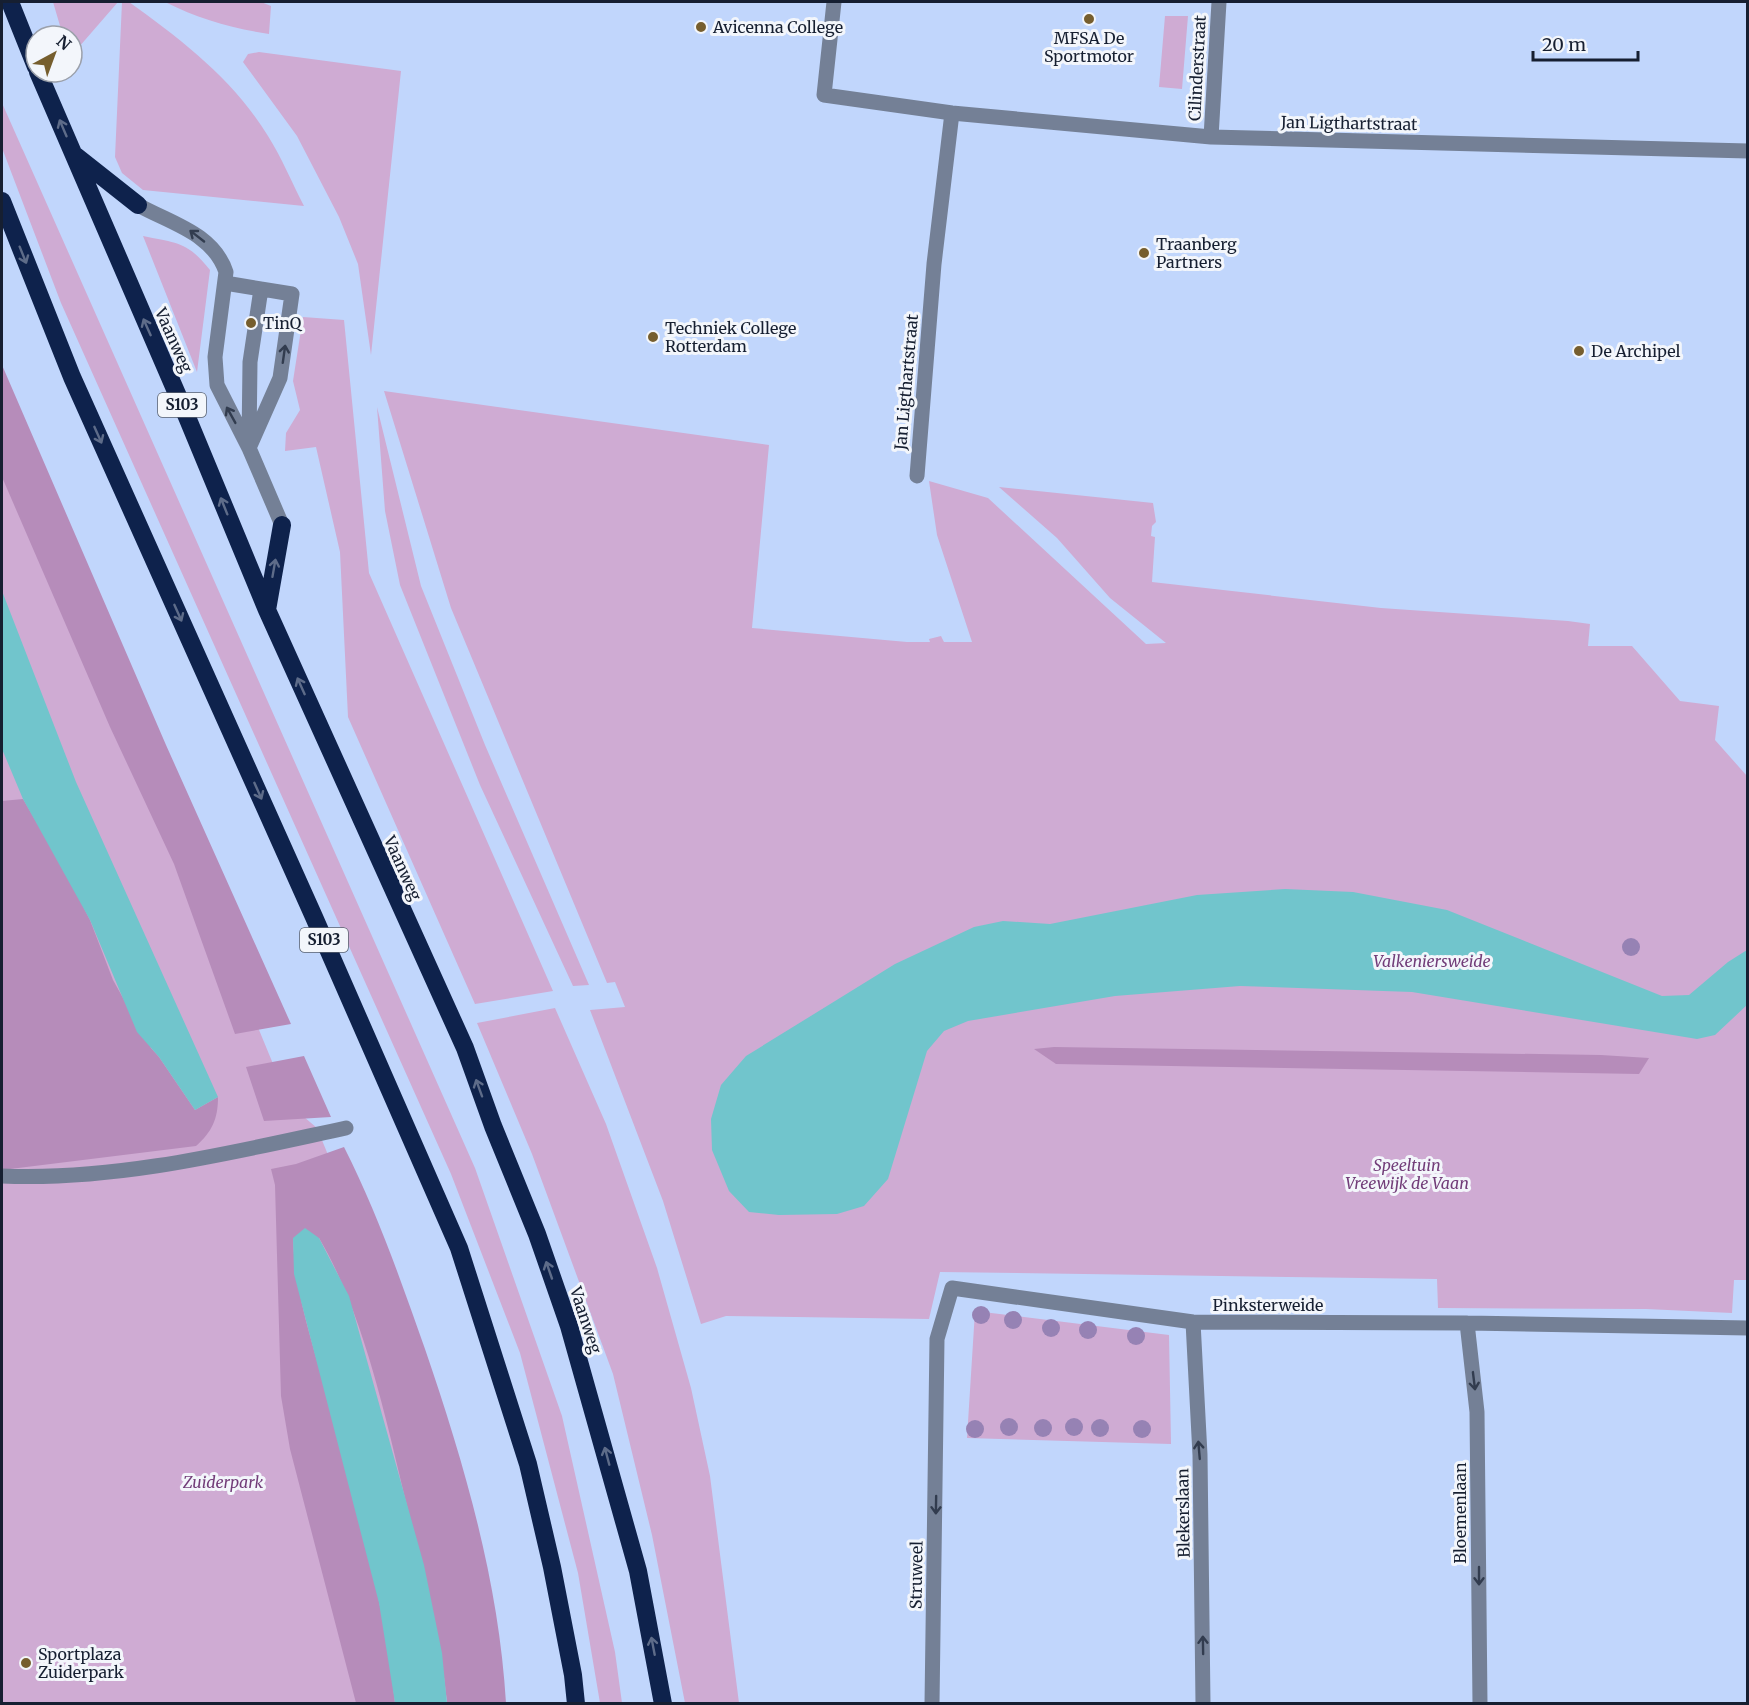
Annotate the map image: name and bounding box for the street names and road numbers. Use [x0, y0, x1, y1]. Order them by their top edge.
street label: Cilinderstraat [1184, 14, 1210, 121]
street label: Jan Ligthartstraat [1280, 112, 1418, 134]
street label: Vaanweg [150, 304, 197, 376]
street label: Jan Ligthartstraat [890, 312, 922, 452]
road number: S103 [158, 393, 206, 417]
street label: Vaanweg [379, 832, 426, 904]
road number: S103 [300, 928, 348, 952]
street label: Vaanweg [566, 1283, 606, 1356]
street label: Pinksterweide [1213, 1295, 1323, 1315]
street label: Bloemenlaan [1450, 1462, 1470, 1564]
street label: Blekerslaan [1172, 1468, 1194, 1558]
street label: Struweel [905, 1541, 927, 1609]

